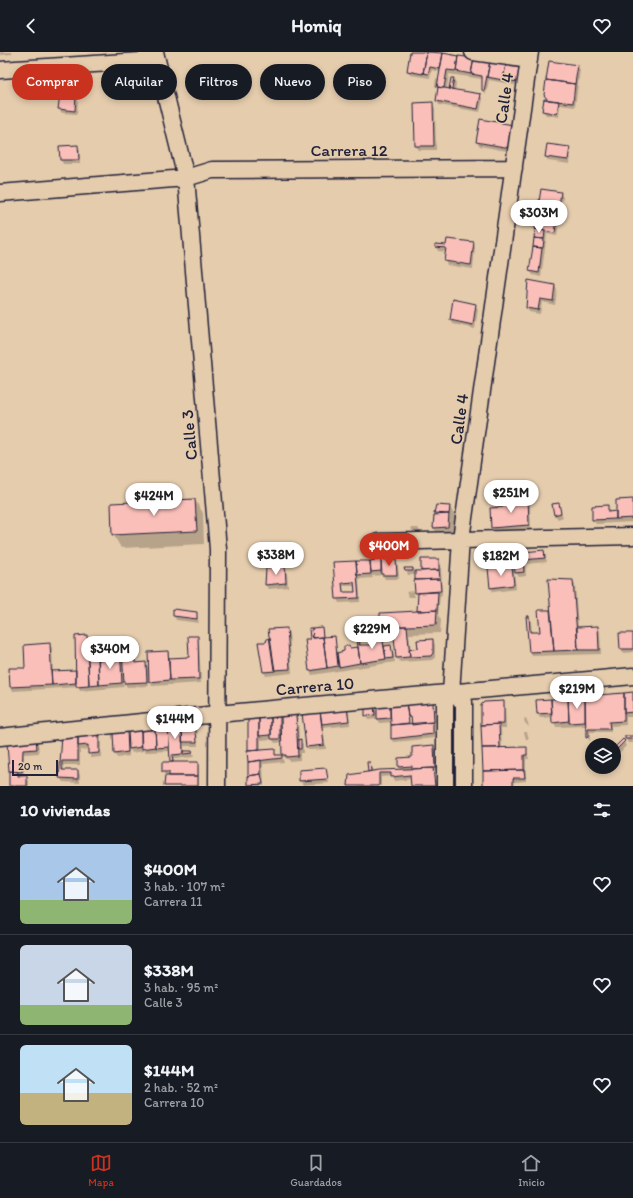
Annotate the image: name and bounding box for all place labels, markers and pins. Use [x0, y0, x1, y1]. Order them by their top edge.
pin: $303M [511, 200, 567, 234]
pin: $251M [483, 480, 539, 514]
pin: $424M [126, 483, 182, 517]
pin: $400M [361, 533, 417, 567]
pin: $338M [248, 542, 304, 576]
pin: $182M [473, 543, 529, 577]
pin: $229M [344, 616, 400, 650]
pin: $340M [82, 636, 138, 670]
pin: $219M [549, 676, 605, 710]
pin: $144M [147, 706, 203, 740]

